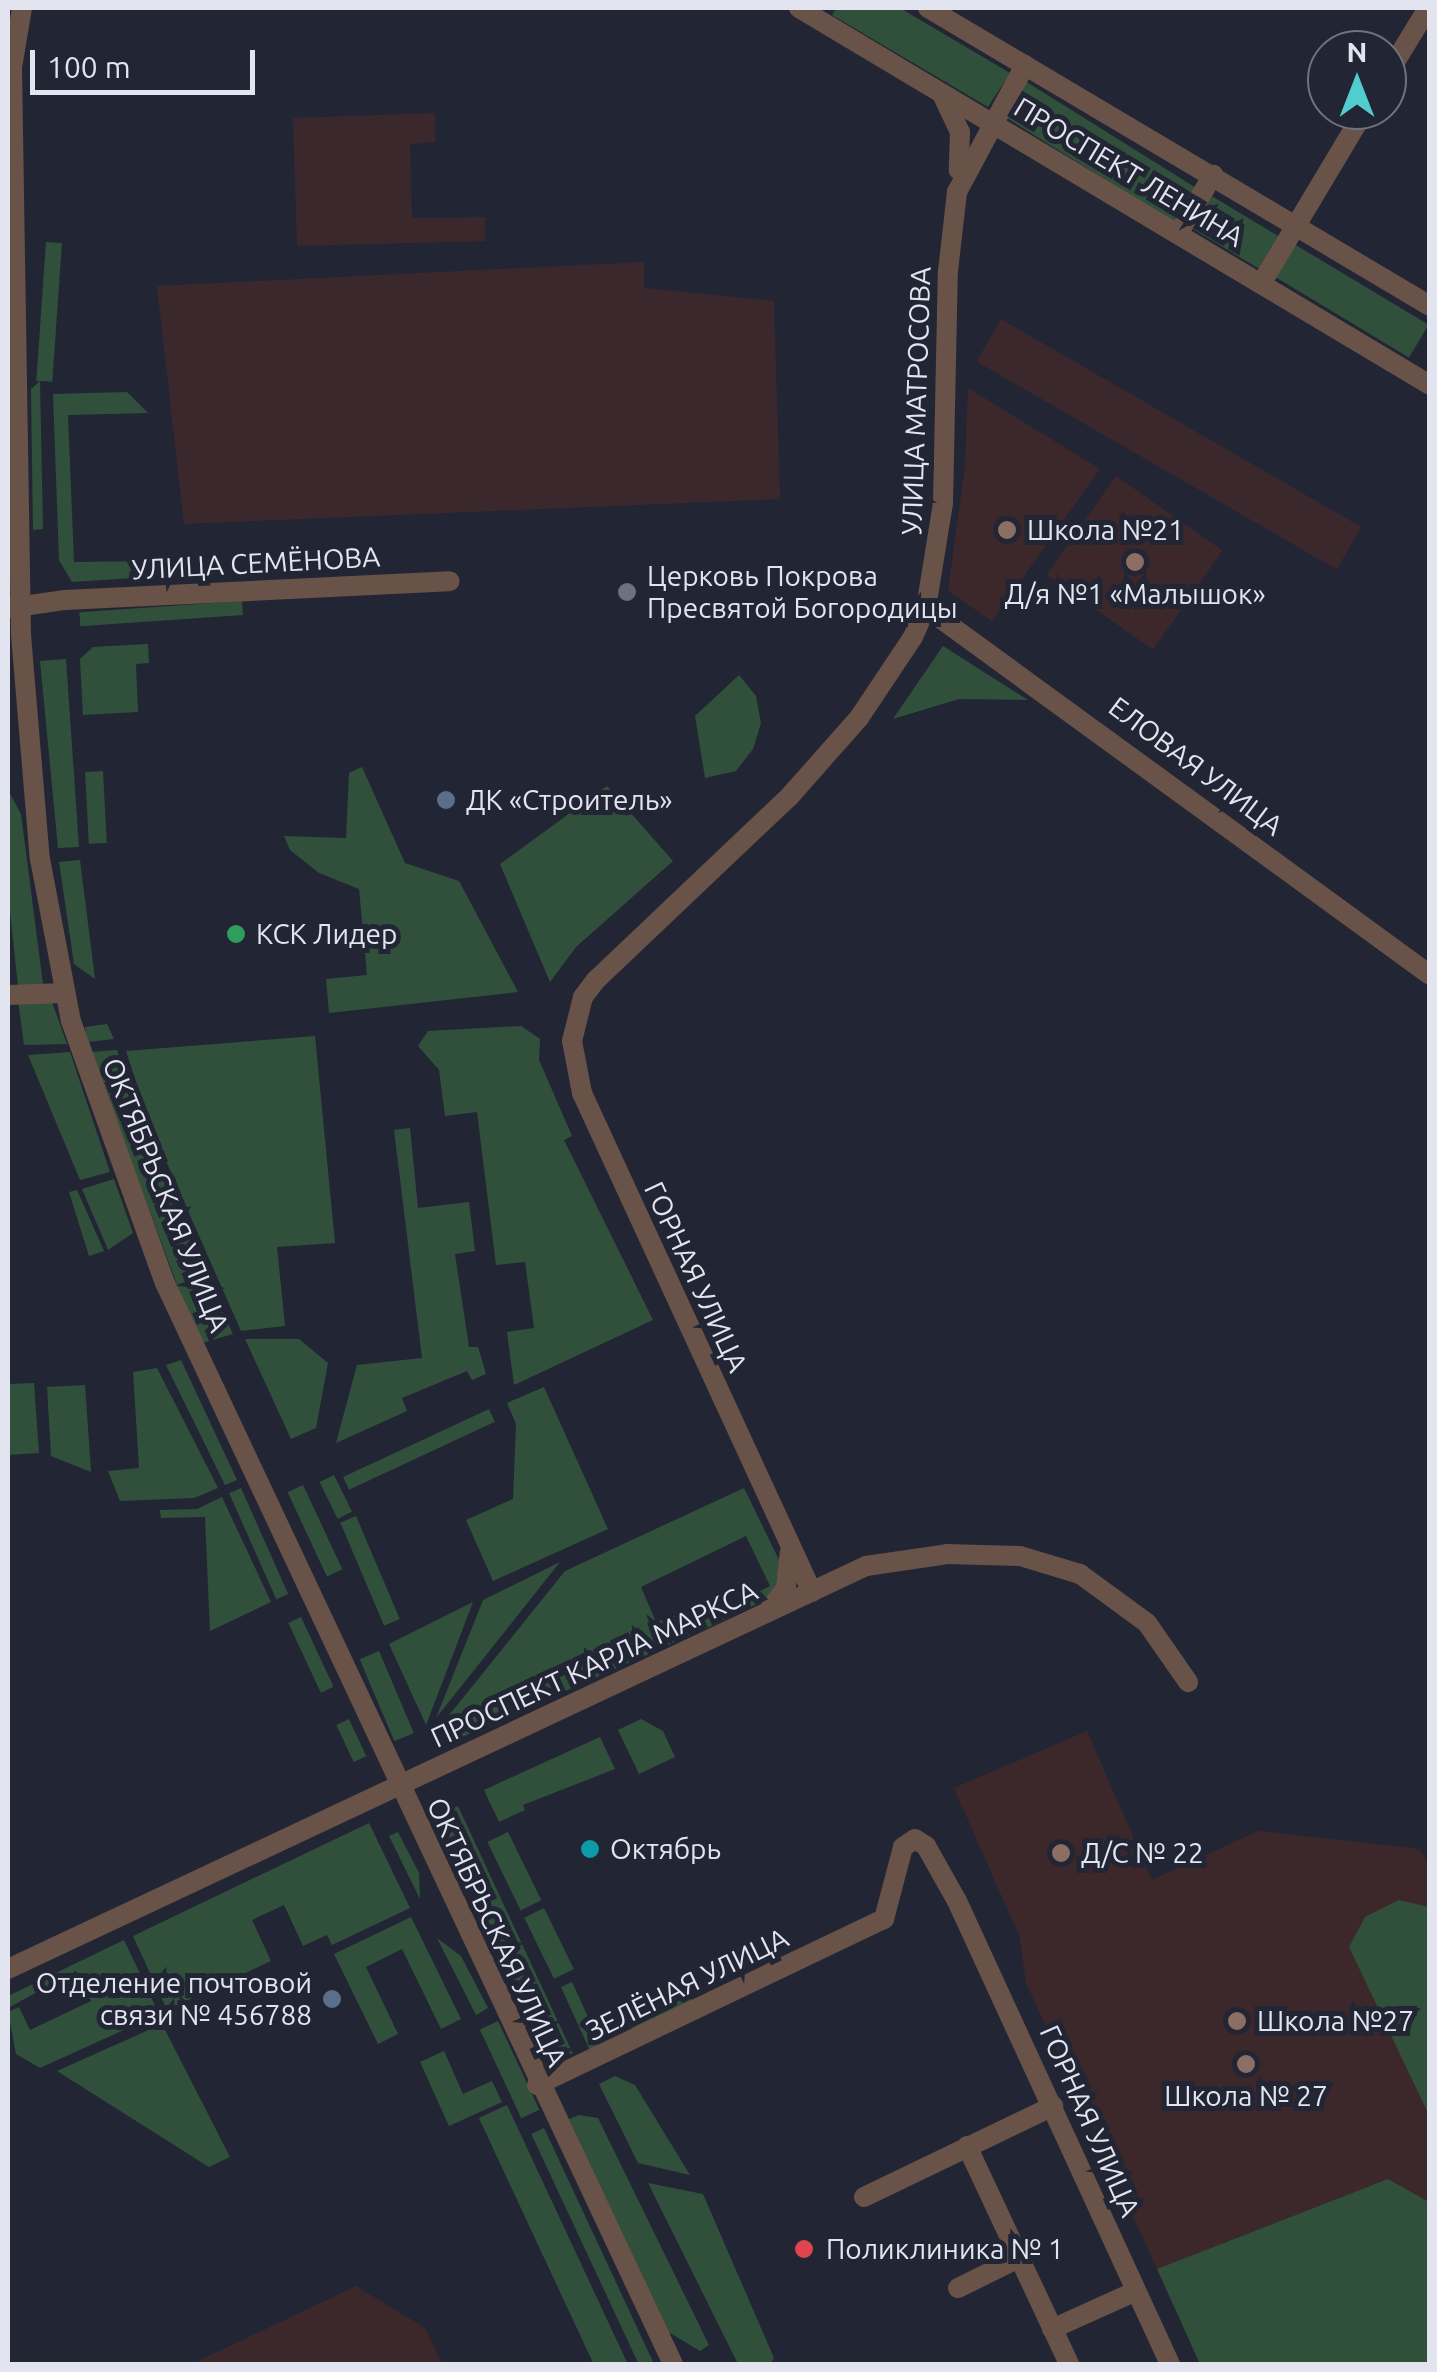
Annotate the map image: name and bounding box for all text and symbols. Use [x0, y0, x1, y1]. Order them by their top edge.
scale bar [35, 30, 260, 92]
north arrow [1307, 30, 1407, 130]
text: N [1347, 36, 1367, 67]
text: 100 m [47, 50, 131, 84]
street label: ПРОСПЕКТ ЛЕНИНА [1008, 90, 1250, 254]
street label: УЛИЦА МАТРОСОВА [895, 266, 937, 536]
place label: Школа №21 [1027, 513, 1184, 547]
marker: Школа №21 [996, 519, 1018, 541]
street label: УЛИЦА СЕМЁНОВА [131, 540, 381, 586]
marker: Д/я №1 «Малышок» [1124, 551, 1146, 573]
place label: Церковь Покрова Пресвятой Богородицы [647, 559, 958, 625]
place label: Д/я №1 «Малышок» [1004, 577, 1266, 611]
marker: Церковь Покрова Пресвятой Богородицы [616, 581, 638, 603]
street label: ЕЛОВАЯ УЛИЦА [1102, 690, 1290, 842]
place label: ДК «Строитель» [466, 783, 672, 817]
marker: ДК «Строитель» [435, 789, 457, 811]
place label: КСК Лидер [256, 917, 397, 951]
marker: КСК Лидер [225, 923, 247, 945]
street label: ОКТЯБРЬСКАЯ УЛИЦА [96, 1053, 236, 1337]
street label: ГОРНАЯ УЛИЦА [637, 1176, 755, 1378]
street label: ПРОСПЕКТ КАРЛА МАРКСА [425, 1573, 763, 1755]
street label: ОКТЯБРЬСКАЯ УЛИЦА [420, 1792, 574, 2072]
place label: Октябрь [610, 1832, 721, 1866]
place label: Д/С № 22 [1081, 1836, 1204, 1870]
marker: Октябрь [579, 1838, 601, 1860]
marker: Д/С № 22 [1050, 1842, 1072, 1864]
street label: ЗЕЛЁНАЯ УЛИЦА [580, 1921, 794, 2047]
place label: Отделение почтовой связи № 456788 [36, 1966, 312, 2032]
marker: Отделение почтовой связи № 456788 [321, 1988, 343, 2010]
place label: Школа №27 [1257, 2004, 1414, 2038]
marker: Школа №27 [1226, 2010, 1248, 2032]
street label: ГОРНАЯ УЛИЦА [1033, 2020, 1147, 2222]
marker: Школа № 27 [1235, 2053, 1257, 2075]
place label: Школа № 27 [1164, 2079, 1328, 2113]
place label: Поликлиника № 1 [826, 2232, 1064, 2266]
marker: Поликлиника № 1 [791, 2236, 817, 2262]

